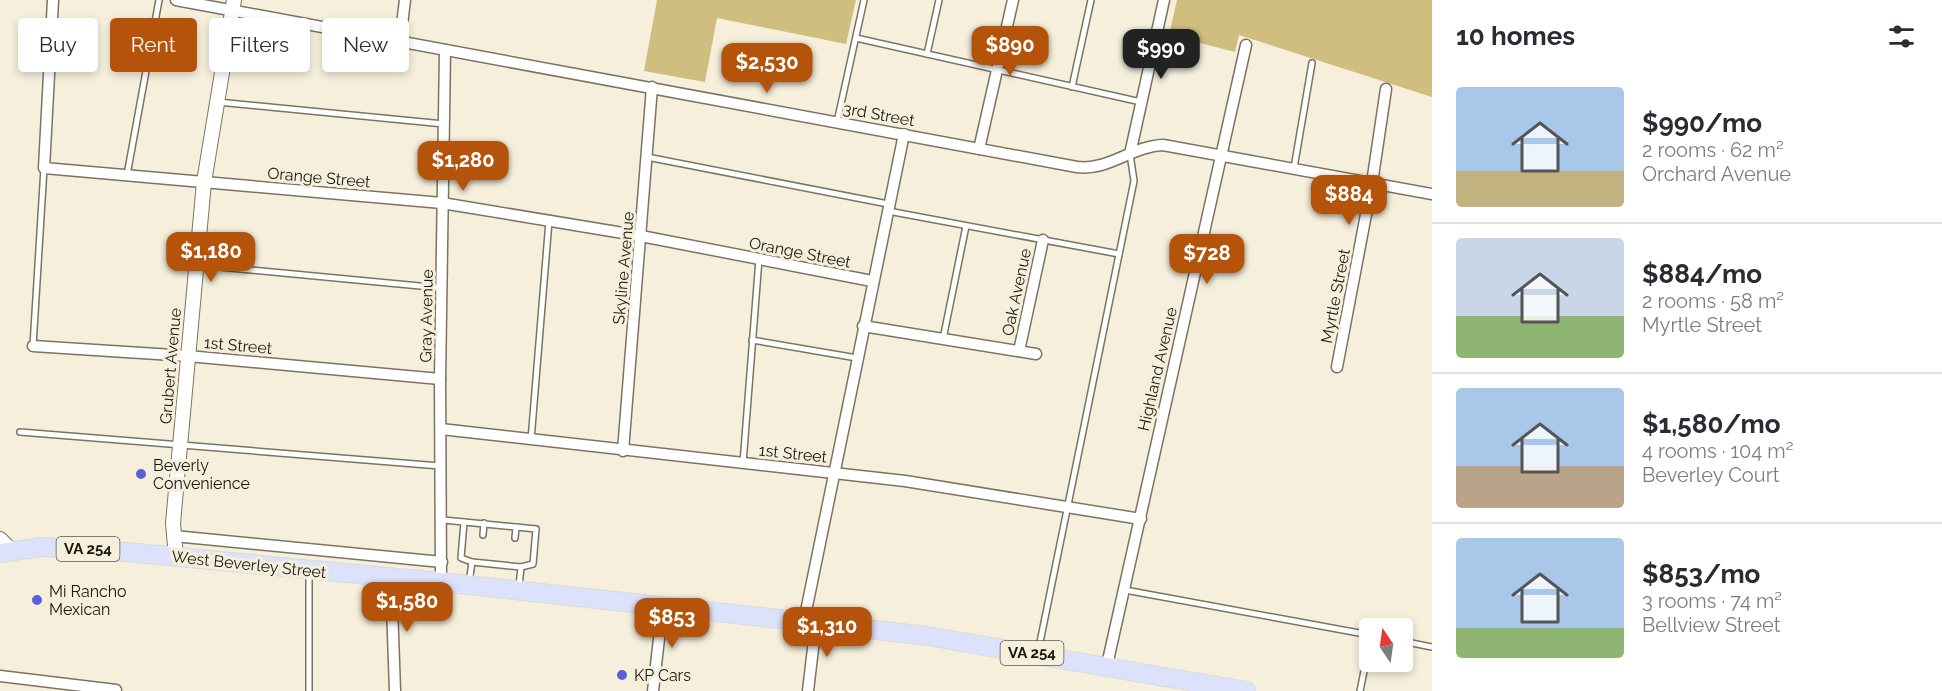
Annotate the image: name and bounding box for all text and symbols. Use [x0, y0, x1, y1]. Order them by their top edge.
chip: Buy [18, 18, 98, 72]
chip: Rent [110, 18, 197, 72]
chip: Filters [209, 18, 310, 72]
chip: New [322, 18, 409, 72]
icon: filters [1885, 20, 1918, 53]
text: 10 homes [1456, 21, 1575, 51]
pin: $890 [974, 26, 1046, 77]
pin: $990 [1125, 29, 1197, 80]
text: $890 [986, 33, 1034, 57]
text: $990 [1137, 36, 1185, 60]
pin: $2,530 [718, 43, 816, 94]
text: $2,530 [735, 50, 799, 74]
street label: 3rd Street [842, 99, 917, 130]
text: $990/mo [1642, 108, 1762, 138]
icon: home [1504, 111, 1576, 183]
text: 2 rooms · 62 m² [1642, 138, 1784, 162]
pin: $1,280 [414, 141, 512, 192]
text: $1,280 [432, 148, 494, 172]
text: Orchard Avenue [1642, 162, 1791, 186]
street label: Orange Street [267, 164, 372, 192]
pin: $884 [1313, 175, 1385, 226]
text: $884 [1325, 182, 1373, 206]
street label: Skyline Avenue [609, 211, 638, 325]
pin: $1,180 [162, 232, 260, 283]
street label: Orange Street [747, 233, 853, 272]
pin: $728 [1171, 234, 1243, 285]
text: $1,180 [180, 239, 242, 263]
text: $728 [1183, 241, 1231, 265]
street label: Oak Avenue [998, 247, 1035, 338]
street label: Myrtle Street [1317, 247, 1354, 345]
text: $884/mo [1642, 259, 1762, 289]
icon: home [1504, 262, 1576, 334]
street label: Gray Avenue [416, 269, 437, 363]
text: 2 rooms · 58 m² [1642, 289, 1784, 313]
street label: Highland Avenue [1134, 305, 1181, 433]
street label: Grubert Avenue [156, 307, 185, 425]
text: Myrtle Street [1642, 313, 1762, 337]
street label: 1st Street [203, 333, 273, 358]
text: $1,580/mo [1642, 409, 1780, 439]
icon: home [1504, 412, 1576, 484]
text: 4 rooms · 104 m² [1642, 439, 1794, 463]
street label: 1st Street [758, 440, 829, 467]
place label: Beverly Convenience [153, 456, 250, 493]
text: Beverley Court [1642, 463, 1779, 487]
marker: Beverly Convenience [134, 467, 148, 481]
road number: VA 254 [56, 537, 119, 561]
street label: West Beverley Street [171, 547, 328, 582]
text: $853/mo [1642, 559, 1760, 589]
icon: home [1504, 562, 1576, 634]
place label: Mi Rancho Mexican [49, 582, 127, 619]
pin: $1,580 [358, 582, 456, 633]
text: $1,580 [376, 589, 438, 613]
text: 3 rooms · 74 m² [1642, 589, 1782, 613]
marker: Mi Rancho Mexican [30, 593, 44, 607]
pin: $853 [636, 598, 708, 649]
text: $853 [649, 605, 696, 629]
pin: $1,310 [778, 607, 876, 658]
text: Bellview Street [1642, 613, 1780, 637]
text: $1,310 [797, 614, 857, 638]
north arrow [1359, 618, 1413, 672]
map controls [1359, 618, 1413, 672]
road number: VA 254 [1000, 641, 1064, 665]
place label: KP Cars [634, 666, 691, 685]
marker: KP Cars [615, 668, 629, 682]

